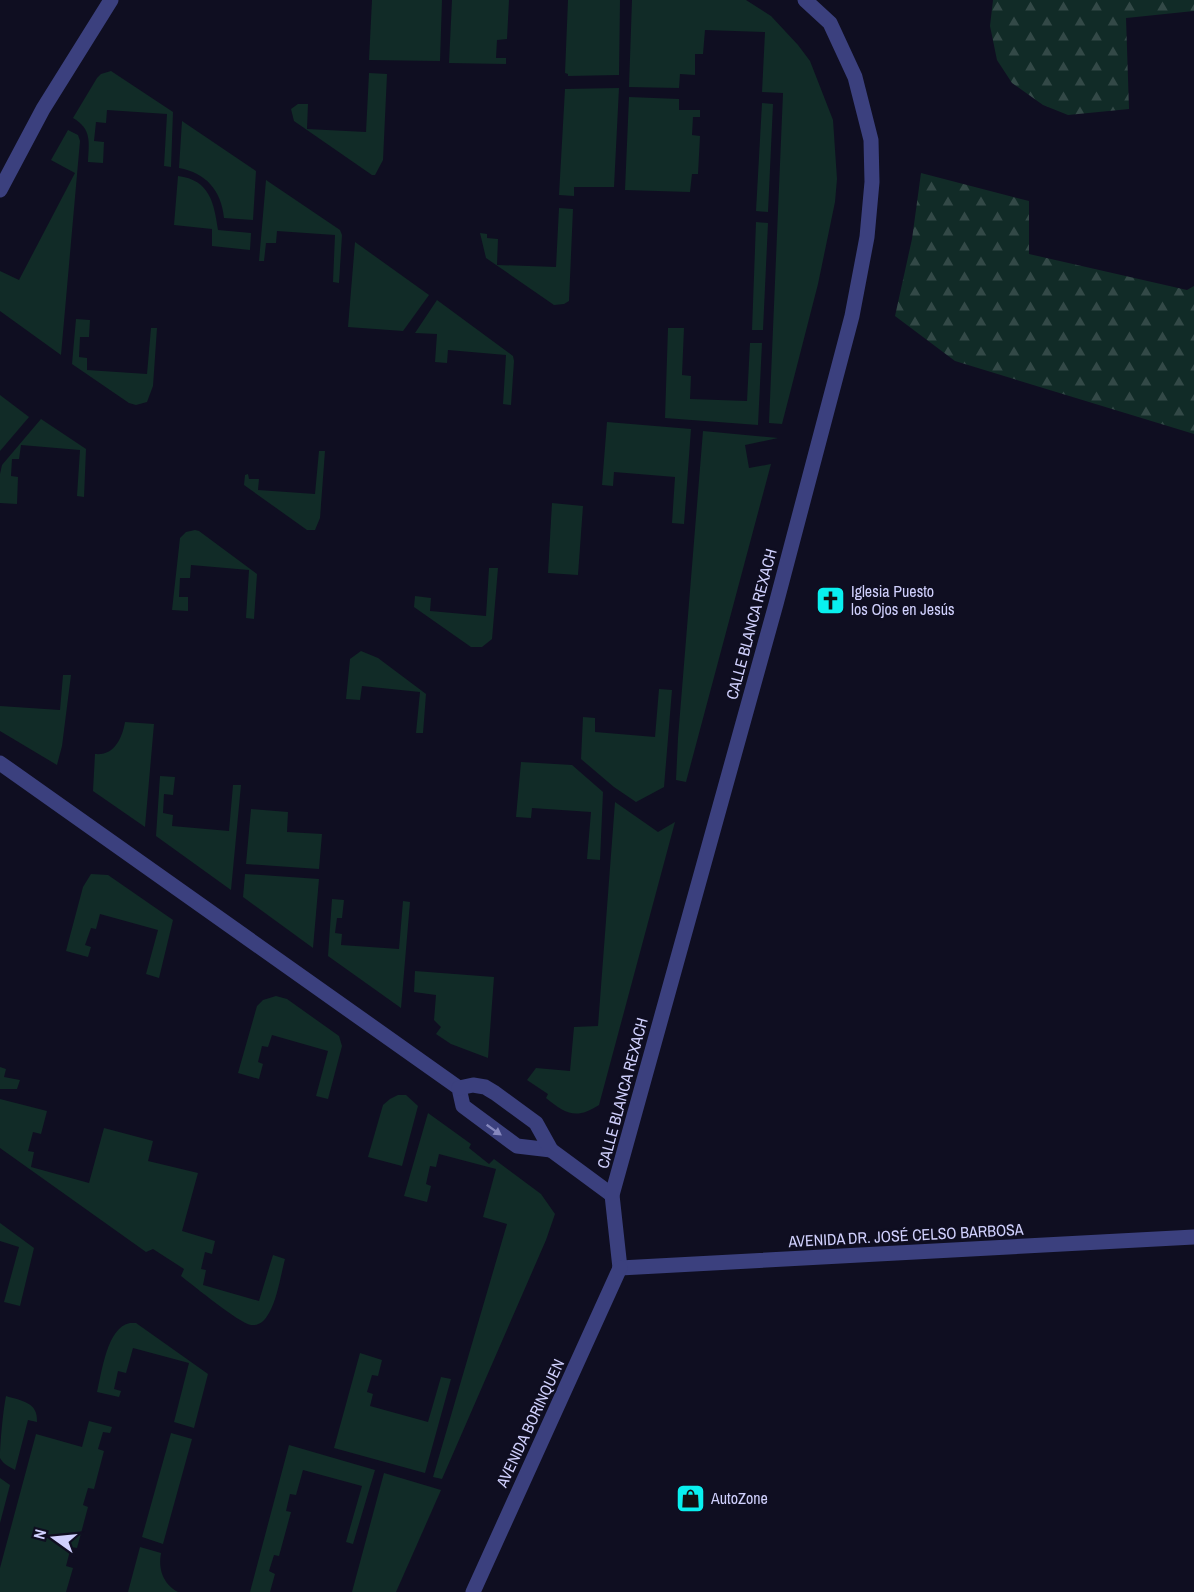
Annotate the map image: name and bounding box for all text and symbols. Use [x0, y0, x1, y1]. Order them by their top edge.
street label: CALLE BLANCA REXACH [720, 546, 782, 702]
place label: Iglesia Puesto los Ojos en Jesús [851, 580, 955, 620]
church icon: Iglesia Puesto los Ojos en Jesús [814, 584, 846, 616]
street label: CALLE BLANCA REXACH [591, 1015, 653, 1171]
one-way arrow [486, 1124, 502, 1136]
street label: AVENIDA DR. JOSÉ CELSO BARBOSA [787, 1218, 1024, 1252]
street label: AVENIDA BORINQUEN [490, 1355, 569, 1492]
shop icon: AutoZone [674, 1482, 706, 1514]
place label: AutoZone [710, 1487, 768, 1509]
north arrow [24, 1508, 84, 1568]
text: N [28, 1527, 51, 1542]

